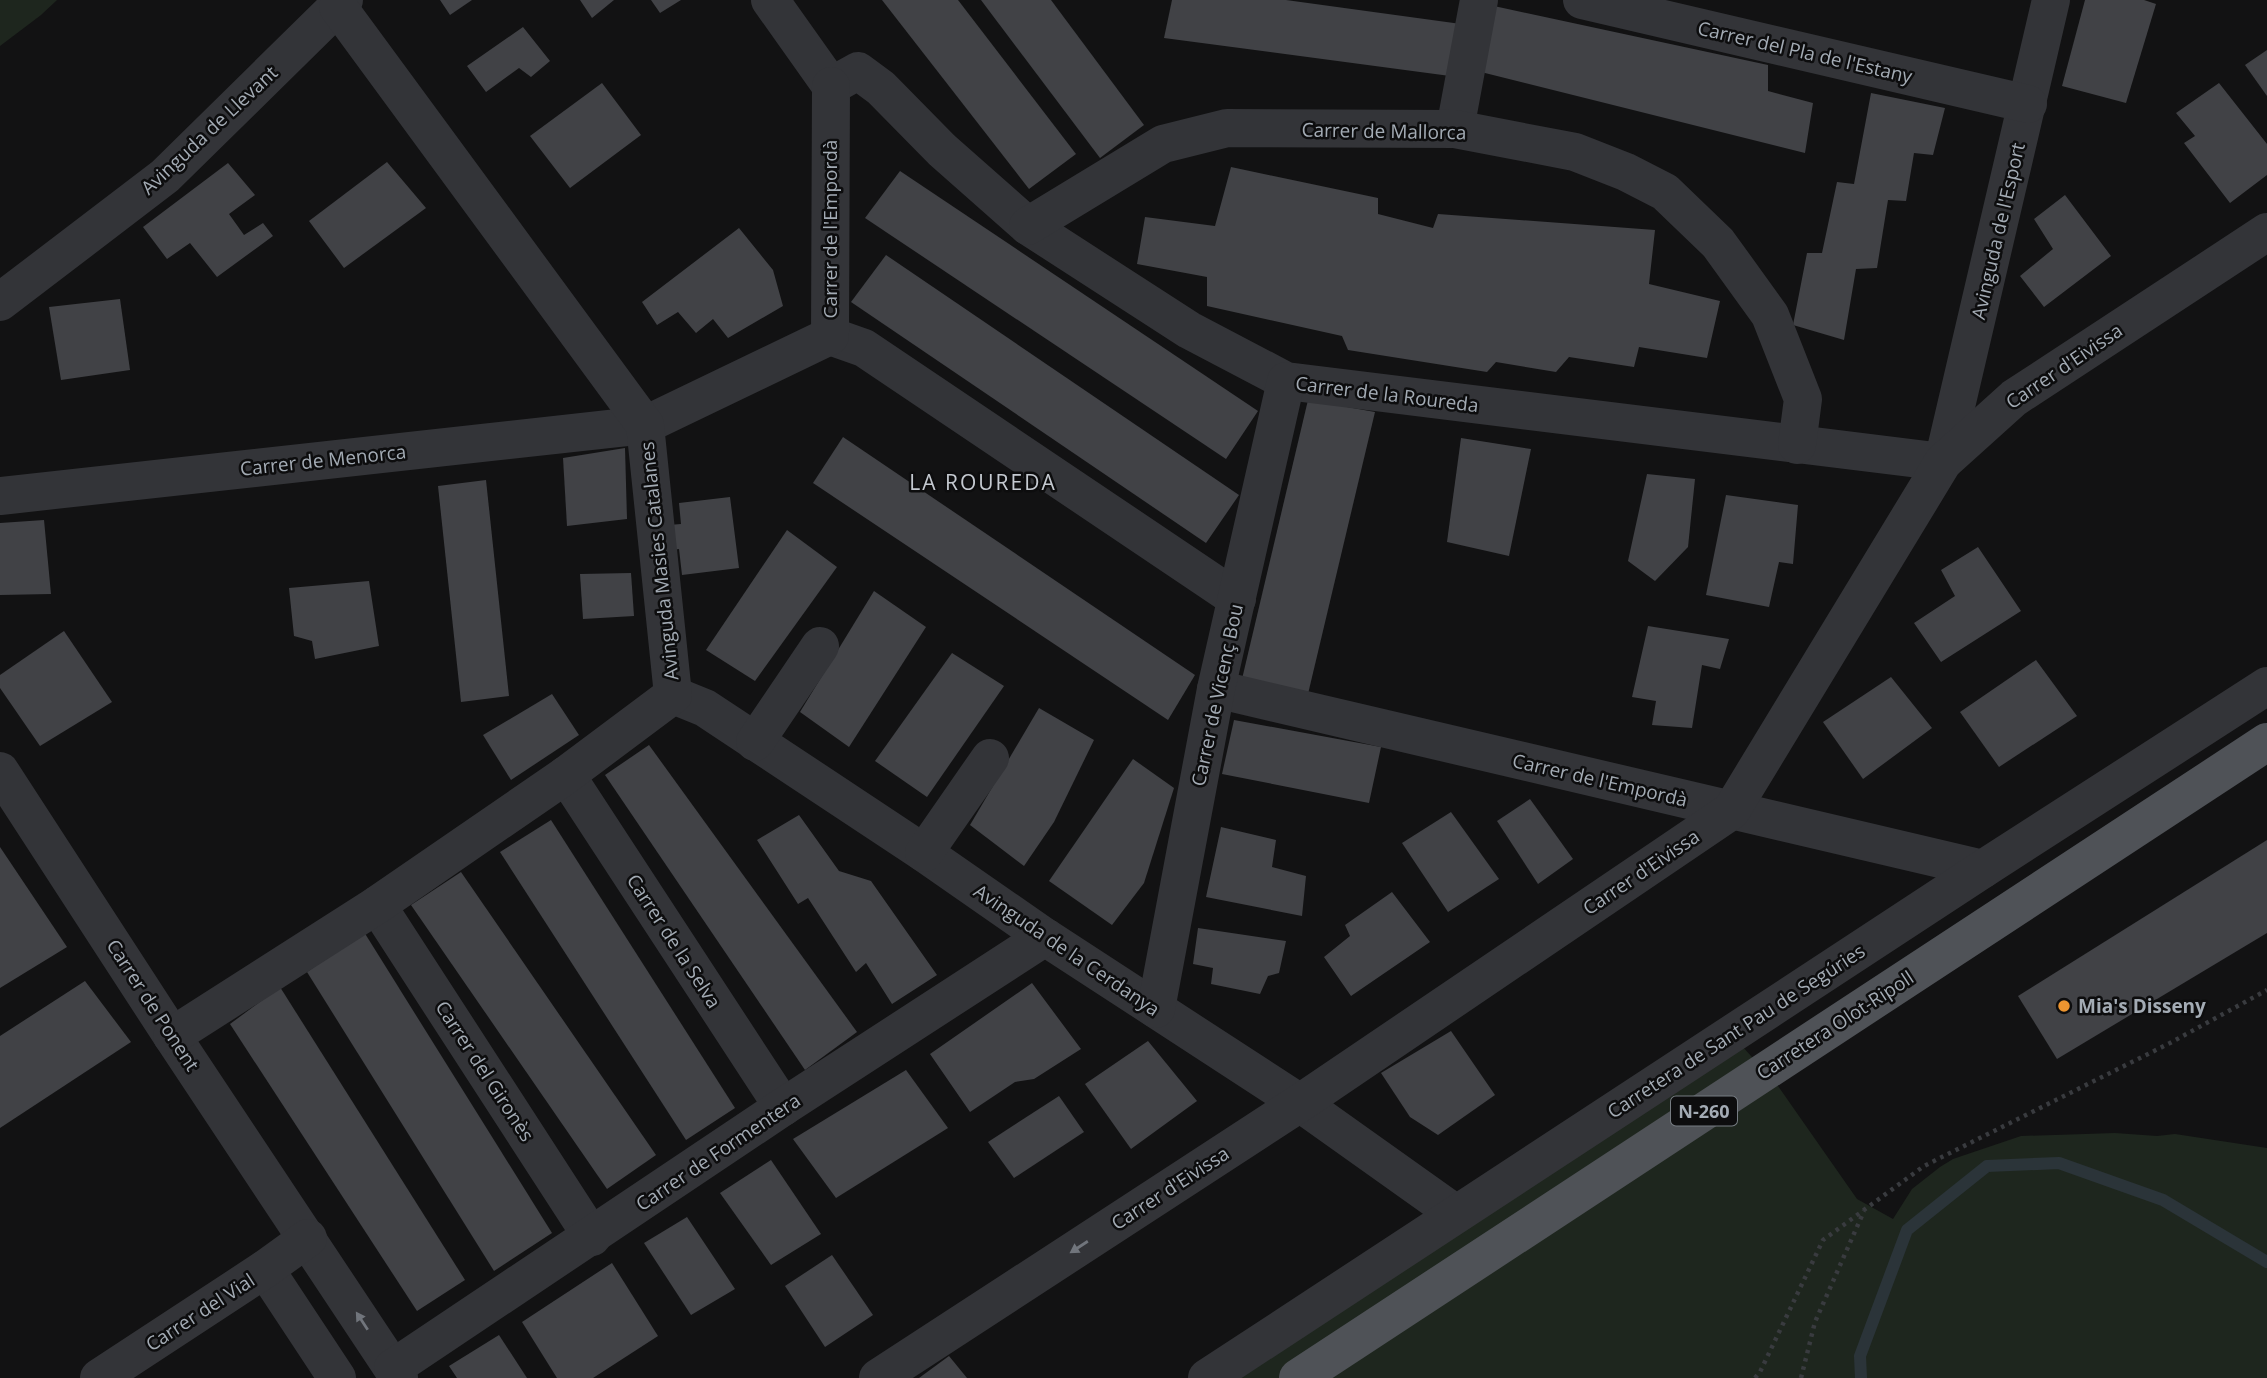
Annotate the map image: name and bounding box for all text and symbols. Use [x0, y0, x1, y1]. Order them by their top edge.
street label: Carrer del Pla de l'Estany [1695, 15, 1915, 89]
street label: Avinguda de Llevant [135, 60, 283, 200]
street label: Carrer de Mallorca [1301, 117, 1467, 145]
street label: Carrer de l'Empordà [817, 140, 843, 318]
street label: Avinguda de l'Esport [1965, 140, 2031, 322]
street label: Carrer d'Eivissa [2001, 317, 2127, 415]
street label: Carrer de la Roureda [1294, 370, 1480, 418]
street label: Carrer de Menorca [239, 438, 407, 482]
street label: Avinguda Masies Catalanes [634, 440, 684, 682]
district label: LA ROUREDA [909, 468, 1057, 496]
street label: Carrer de Vicenç Bou [1185, 602, 1249, 788]
street label: Carrer de l'Empordà [1510, 747, 1690, 813]
street label: Carrer d'Eivissa [1578, 823, 1704, 921]
street label: Carrer de la Selva [621, 869, 727, 1013]
street label: Avinguda de la Cerdanya [969, 878, 1165, 1022]
street label: Carrer de Ponent [101, 934, 205, 1076]
street label: Carretera de Sant Pau de Segúries [1602, 938, 1870, 1124]
street label: Carretera Olot-Ripoll [1751, 964, 1919, 1086]
place label: Mia's Disseny [2078, 993, 2206, 1019]
street label: Carrer del Gironès [430, 996, 540, 1146]
marker: Mia's Disseny [2056, 998, 2072, 1014]
street label: Carrer de Formentera [631, 1087, 805, 1217]
road number: N-260 [1671, 1096, 1737, 1126]
street label: Carrer d'Eivissa [1106, 1140, 1234, 1236]
one-way arrow [1069, 1240, 1088, 1253]
street label: Carrer del Vial [141, 1267, 259, 1357]
one-way arrow [355, 1312, 369, 1330]

